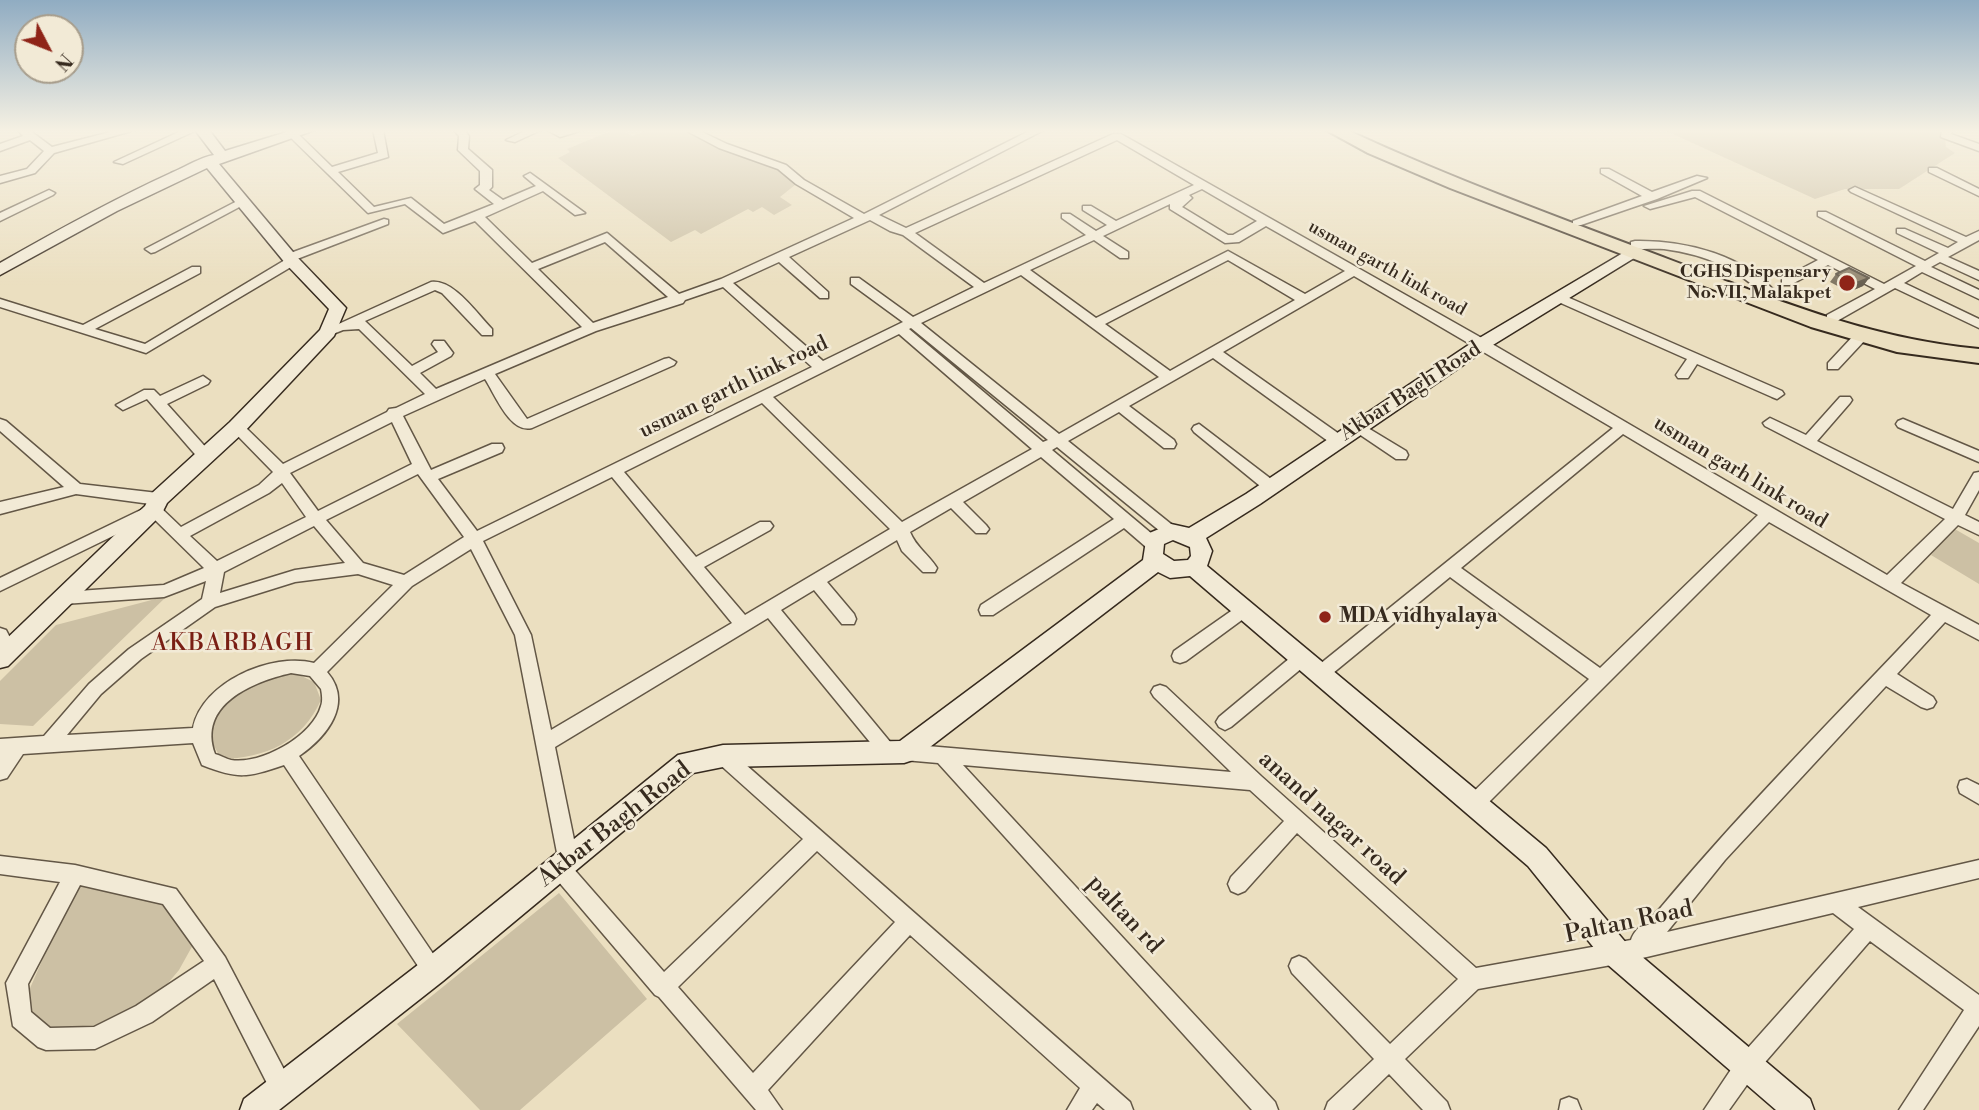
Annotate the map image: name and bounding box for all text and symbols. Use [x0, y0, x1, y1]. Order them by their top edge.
north arrow [14, 14, 84, 84]
text: N [49, 48, 77, 75]
street label: usman garth link road [1304, 217, 1470, 321]
place label: CGHS Dispensary No.VII, Malakpet [1680, 262, 1831, 304]
marker: CGHS Dispensary No.VII, Malakpet [1837, 273, 1857, 293]
street label: usman garth link road [636, 331, 832, 445]
street label: Akbar Bagh Road [1336, 337, 1486, 447]
street label: usman garh link road [1649, 411, 1831, 535]
place label: MDA vidhyalaya [1339, 604, 1498, 630]
marker: MDA vidhyalaya [1317, 609, 1333, 625]
district label: AKBARBAGH [153, 630, 313, 658]
street label: anand nagar road [1252, 746, 1410, 892]
street label: Akbar Bagh Road [533, 756, 697, 894]
street label: paltan rd [1080, 870, 1168, 960]
street label: Paltan Road [1562, 895, 1696, 951]

